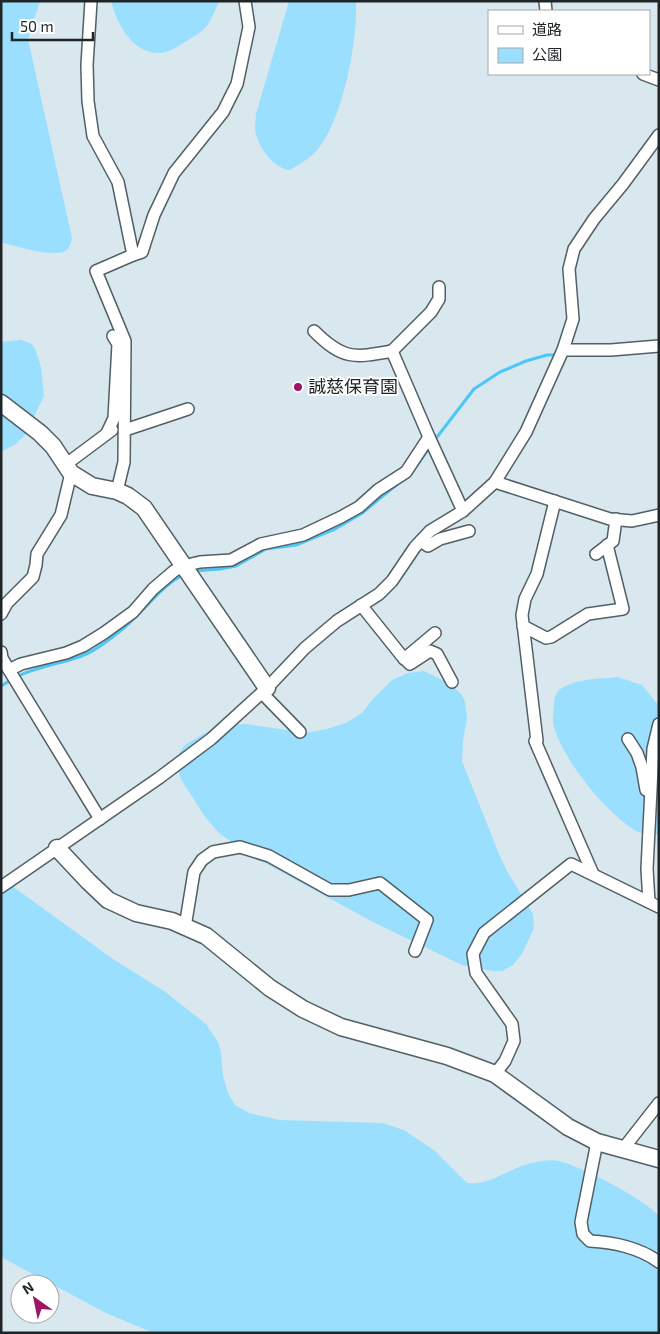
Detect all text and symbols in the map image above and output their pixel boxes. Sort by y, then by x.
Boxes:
scale bar [12,10,94,42]
legend [488,10,650,75]
text: 50 m [20,17,54,35]
text: 道路 [532,20,562,38]
text: 公園 [532,45,562,63]
place label: 誠慈保育園 [308,375,398,397]
marker: 誠慈保育園 [292,381,304,393]
north arrow [10,1274,60,1324]
text: N [19,1278,37,1298]

